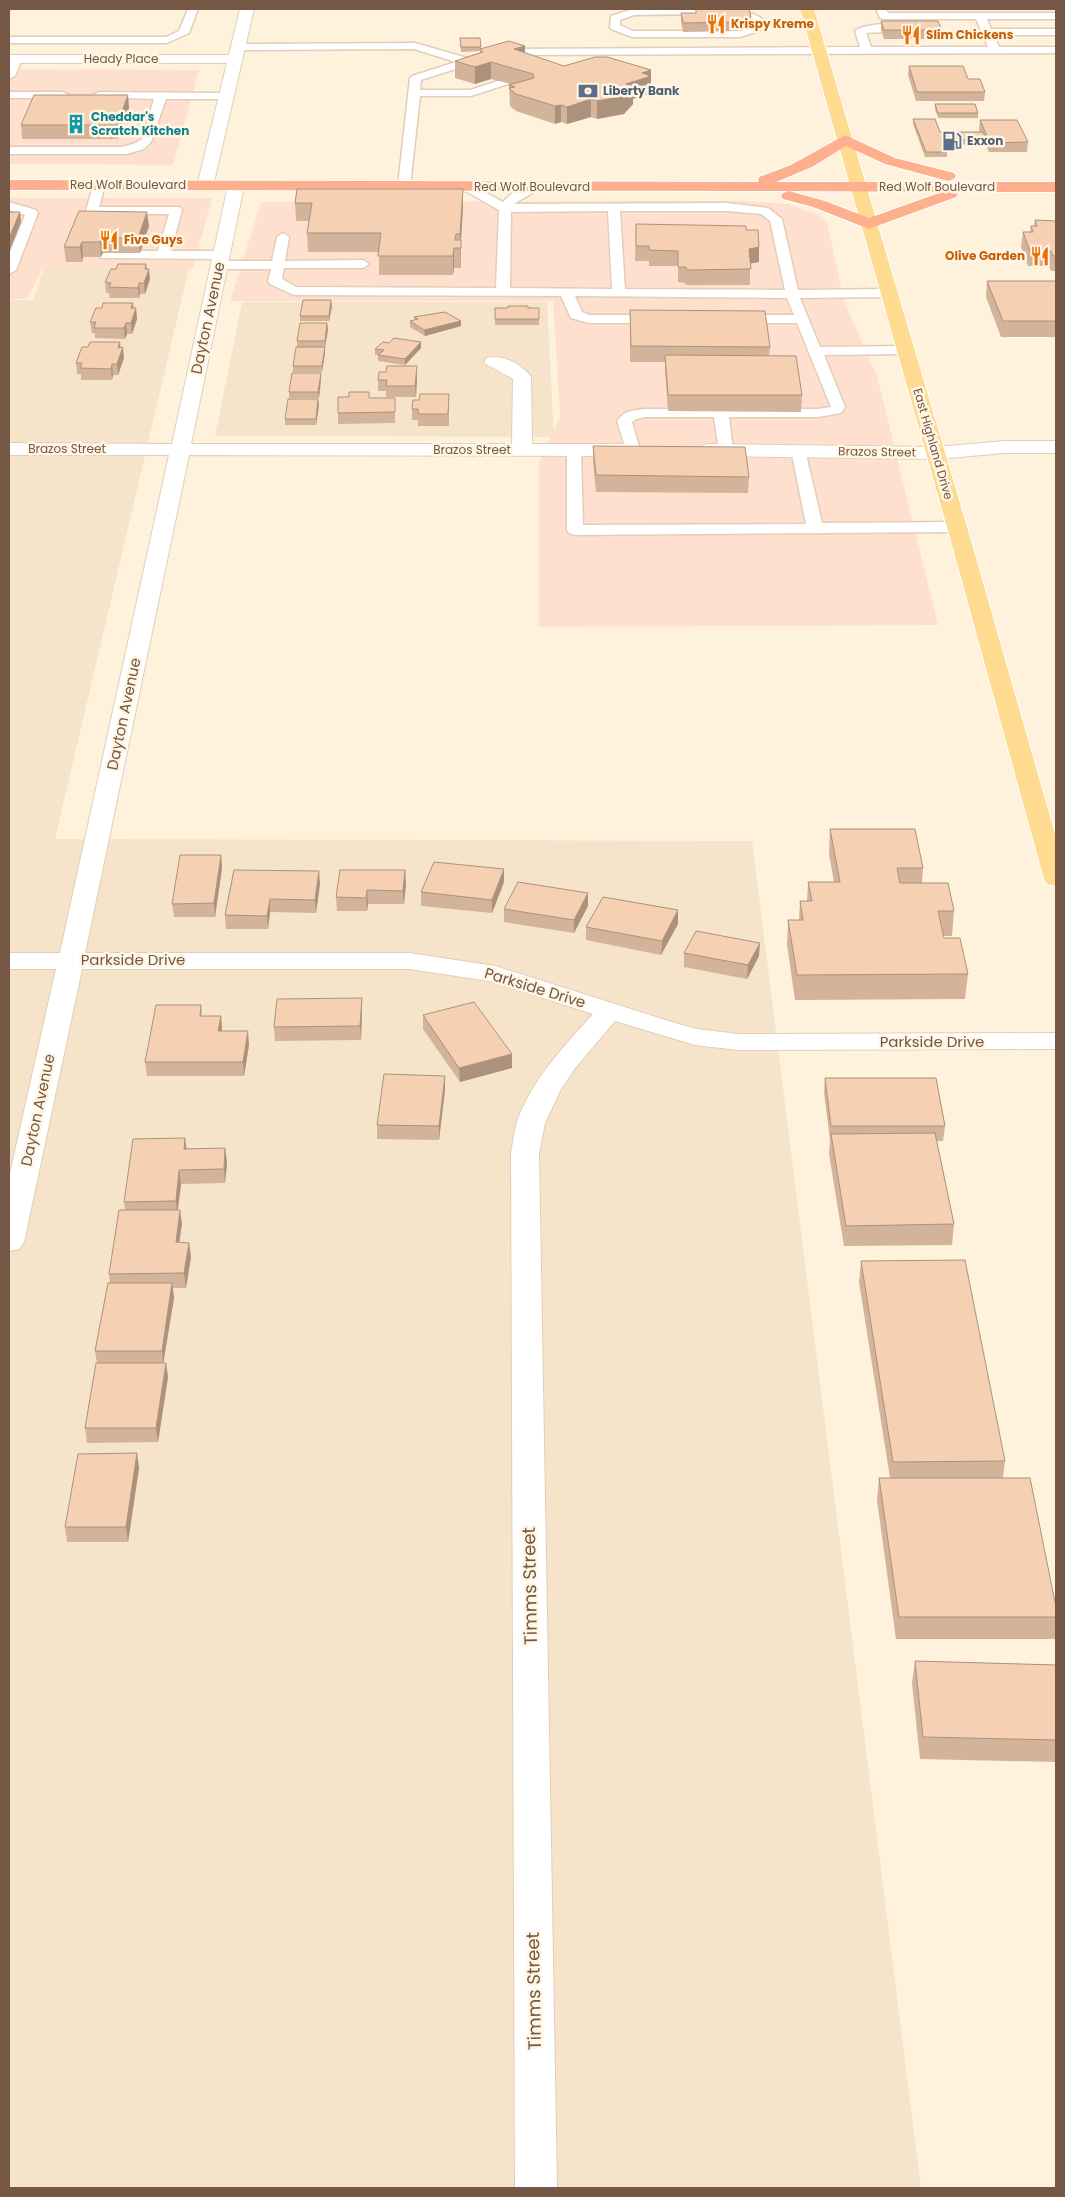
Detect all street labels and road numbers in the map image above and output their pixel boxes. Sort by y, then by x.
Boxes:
street label: Heady Place [84,50,158,67]
street label: Red Wolf Boulevard [70,176,186,193]
street label: Red Wolf Boulevard [474,178,590,195]
street label: Red Wolf Boulevard [879,178,995,195]
street label: Dayton Avenue [185,260,230,376]
street label: East Highland Drive [909,386,958,502]
street label: Brazos Street [28,440,106,457]
street label: Brazos Street [433,441,511,458]
street label: Brazos Street [838,442,916,461]
street label: Dayton Avenue [101,656,146,772]
street label: Parkside Drive [81,949,185,970]
street label: Parkside Drive [482,962,588,1013]
street label: Parkside Drive [880,1031,984,1052]
street label: Dayton Avenue [15,1052,60,1168]
street label: Timms Street [516,1527,543,1645]
street label: Timms Street [520,1932,547,2050]

